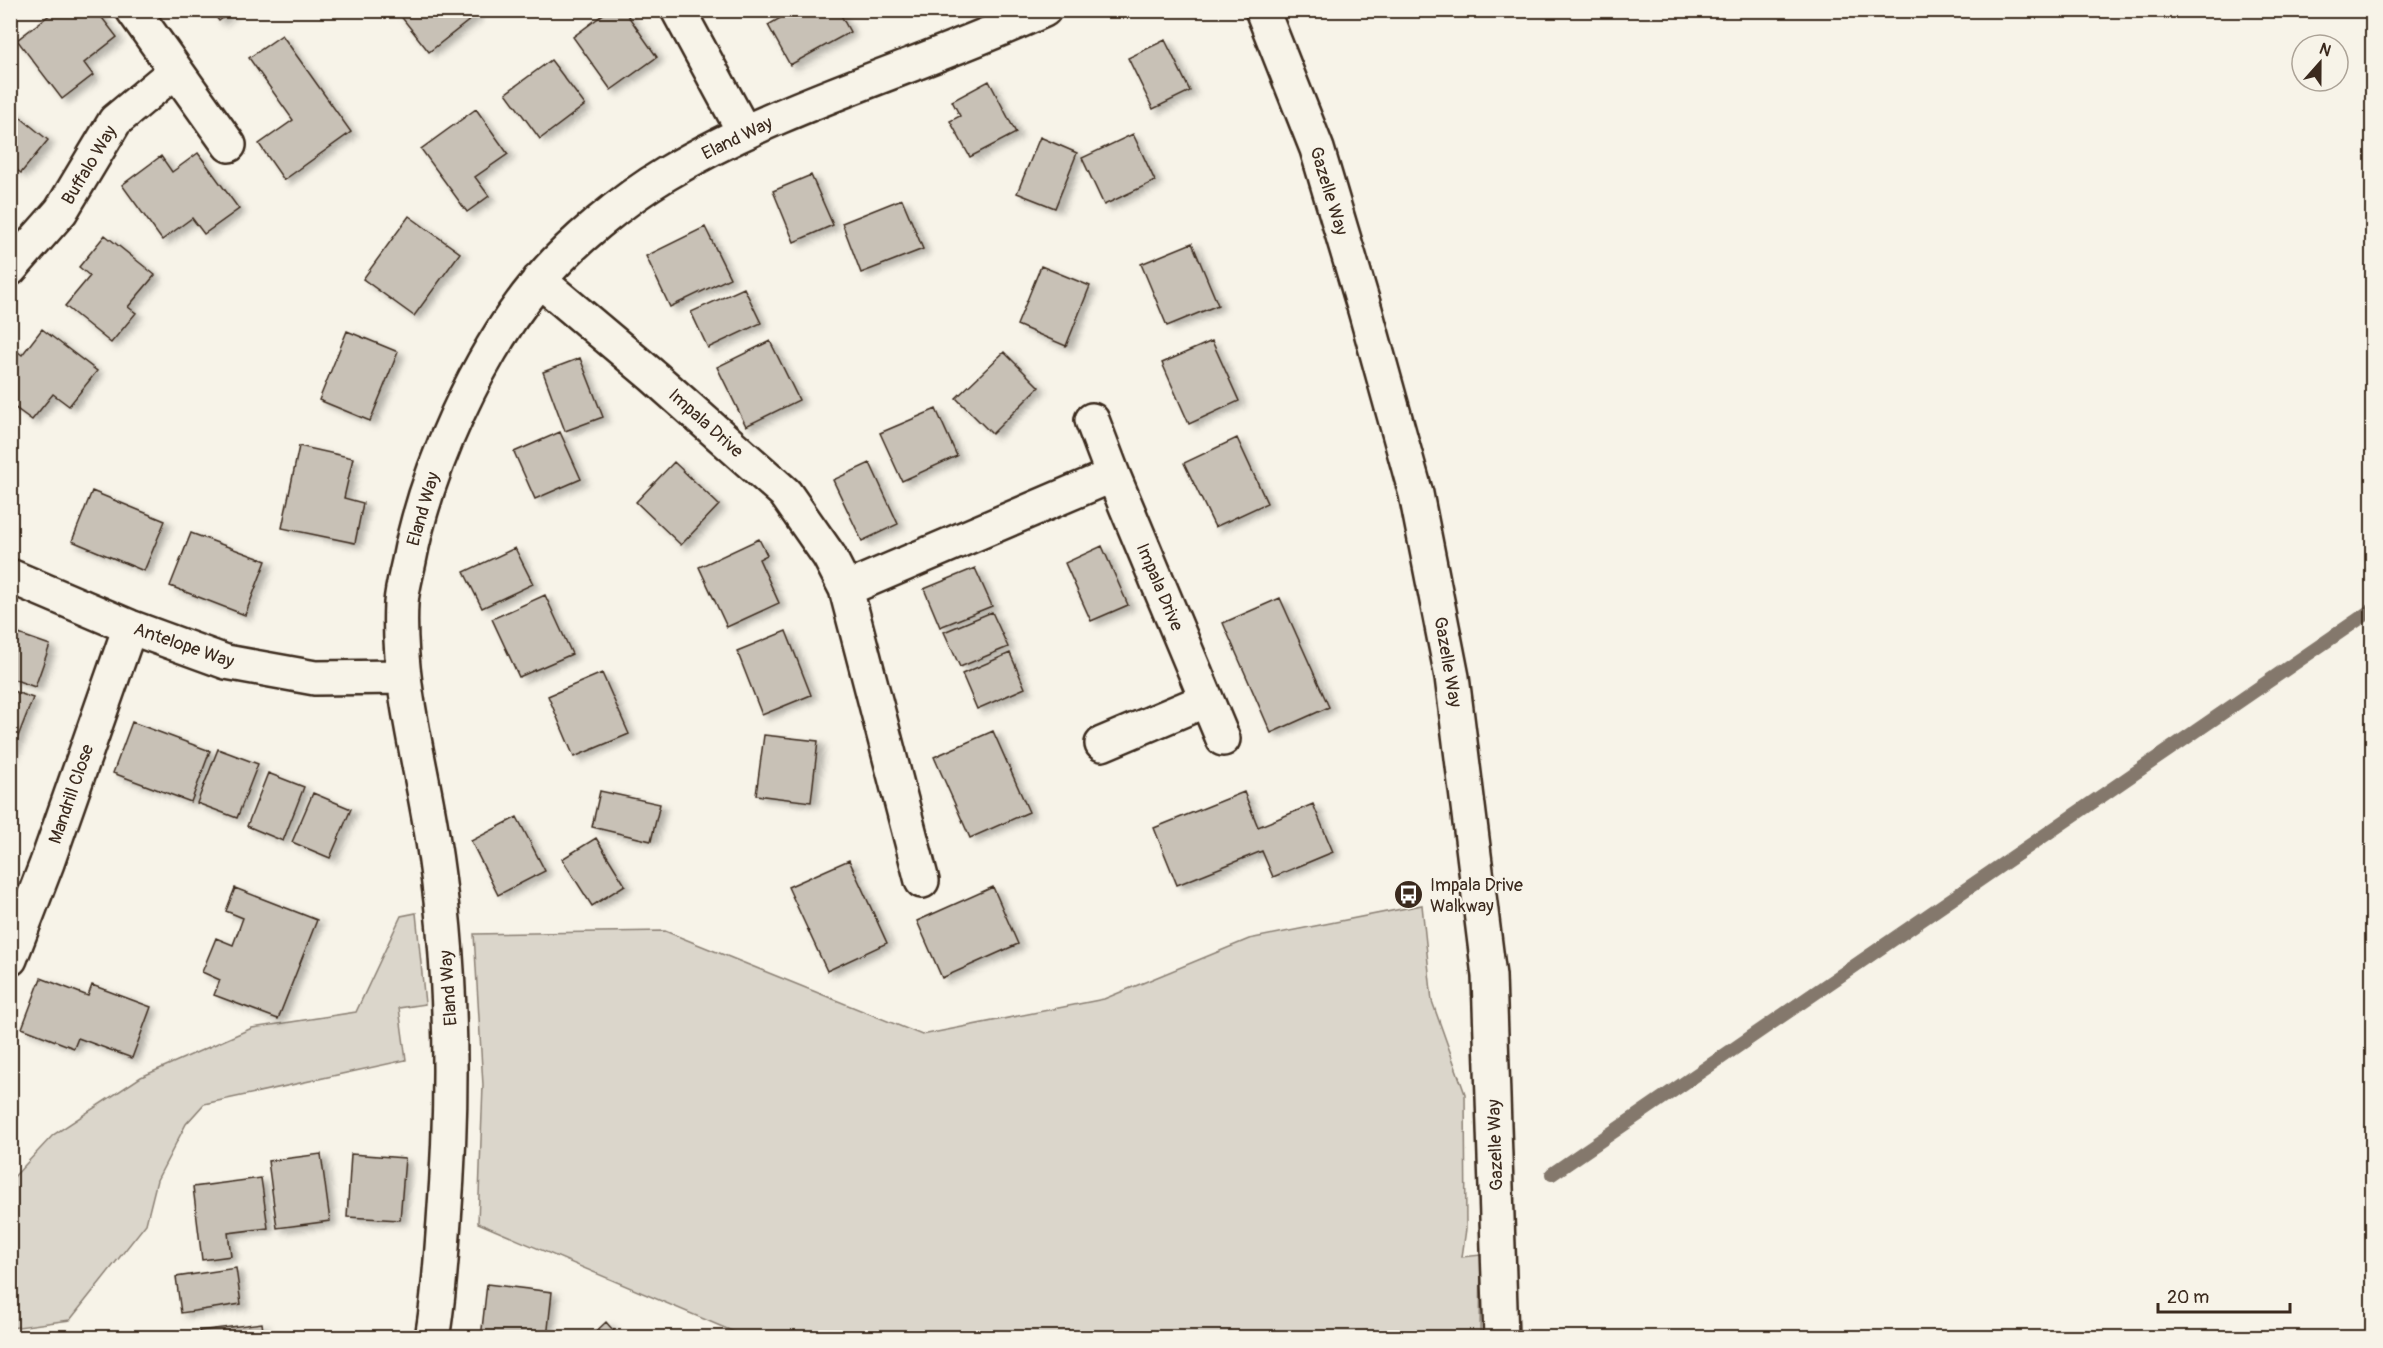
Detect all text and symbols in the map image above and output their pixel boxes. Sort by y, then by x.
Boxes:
north arrow [2290,33,2350,93]
text: N [2316,39,2334,61]
street label: Eland Way [698,111,777,165]
street label: Buffalo Way [57,121,122,209]
street label: Gazelle Way [1304,144,1353,238]
street label: Impala Drive [663,384,748,463]
street label: Eland Way [402,469,445,549]
street label: Impala Drive [1131,540,1188,635]
street label: Gazelle Way [1428,615,1467,709]
street label: Antelope Way [131,618,237,673]
street label: Mandrill Close [44,741,99,847]
place label: Impala Drive Walkway [1430,874,1523,918]
bus stop icon: Impala Drive Walkway [1393,879,1425,911]
street label: Eland Way [434,949,463,1027]
street label: Gazelle Way [1482,1099,1509,1191]
scale bar [2158,1276,2290,1314]
text: 20 m [2167,1286,2209,1309]

